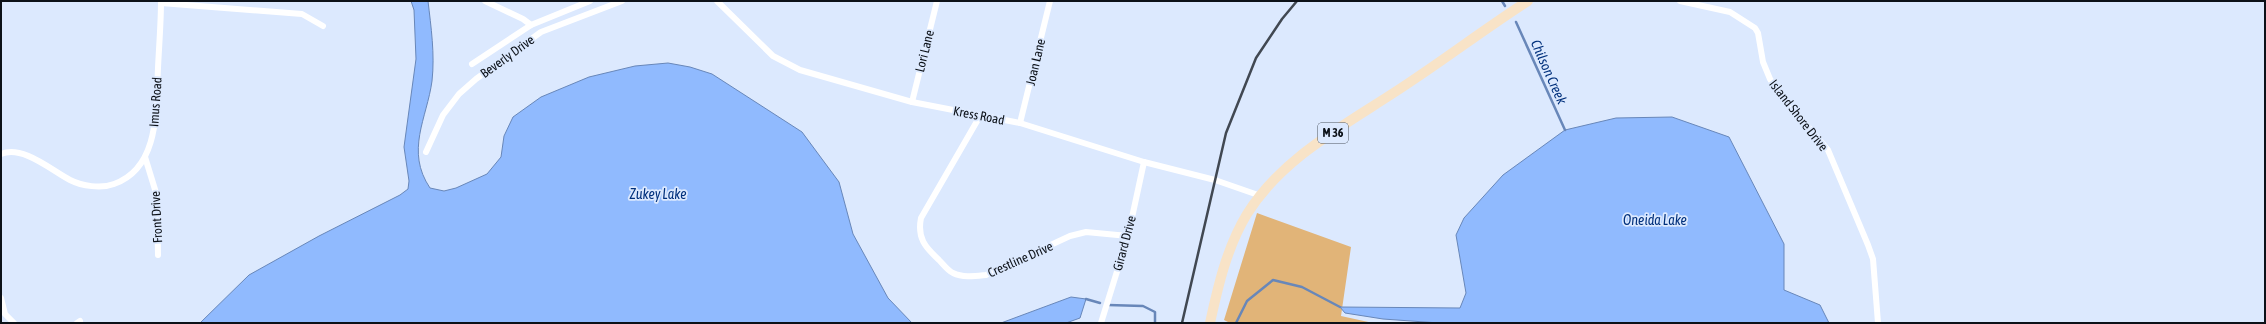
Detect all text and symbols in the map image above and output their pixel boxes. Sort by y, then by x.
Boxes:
street label: Lori Lane [912,28,937,74]
street label: Beverly Drive [478,32,537,81]
street label: Joan Lane [1023,37,1048,87]
water label: Chilson Creek [1528,37,1571,107]
street label: Imus Road [146,76,165,128]
street label: Island Shore Drive [1766,77,1831,154]
street label: Kress Road [952,103,1006,128]
road number: M 36 [1318,123,1348,143]
water label: Zukey Lake [629,186,687,202]
street label: Front Drive [148,191,165,243]
water label: Oneida Lake [1623,212,1687,228]
street label: Girard Drive [1110,214,1139,272]
street label: Crestline Drive [985,238,1055,280]

